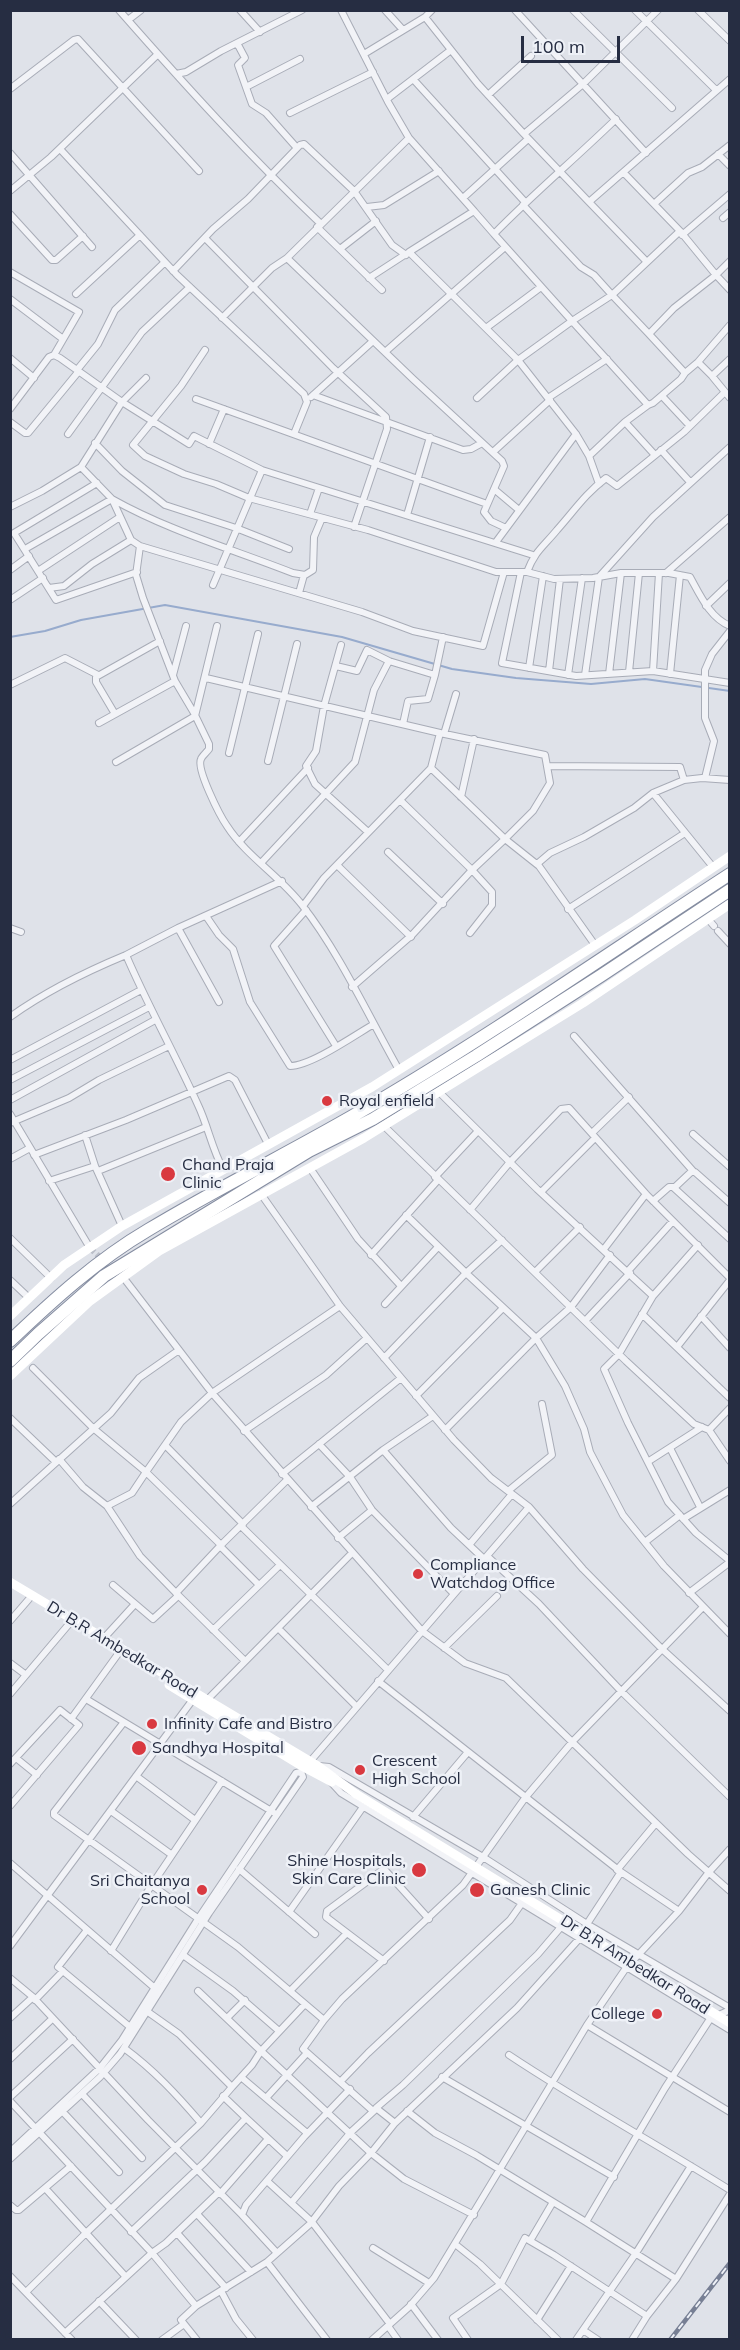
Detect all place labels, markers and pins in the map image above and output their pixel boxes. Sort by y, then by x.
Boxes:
place label: Royal enfield [339,1091,434,1111]
marker: Royal enfield [320,1094,334,1108]
place label: Chand Praja Clinic [182,1155,274,1193]
marker: Chand Praja Clinic [159,1165,177,1183]
place label: Compliance Watchdog Office [430,1555,555,1593]
marker: Compliance Watchdog Office [411,1567,425,1581]
place label: Infinity Cafe and Bistro [164,1714,332,1734]
marker: Infinity Cafe and Bistro [145,1717,159,1731]
place label: Sandhya Hospital [152,1738,284,1758]
marker: Sandhya Hospital [130,1739,148,1757]
place label: Crescent High School [372,1751,461,1789]
marker: Crescent High School [353,1763,367,1777]
place label: Shine Hospitals, Skin Care Clinic [287,1851,406,1889]
marker: Shine Hospitals, Skin Care Clinic [410,1861,428,1879]
place label: Sri Chaitanya School [90,1871,190,1909]
place label: Ganesh Clinic [490,1880,591,1900]
marker: Ganesh Clinic [468,1881,486,1899]
marker: Sri Chaitanya School [195,1883,209,1897]
place label: College [591,2004,645,2024]
marker: College [650,2007,664,2021]

